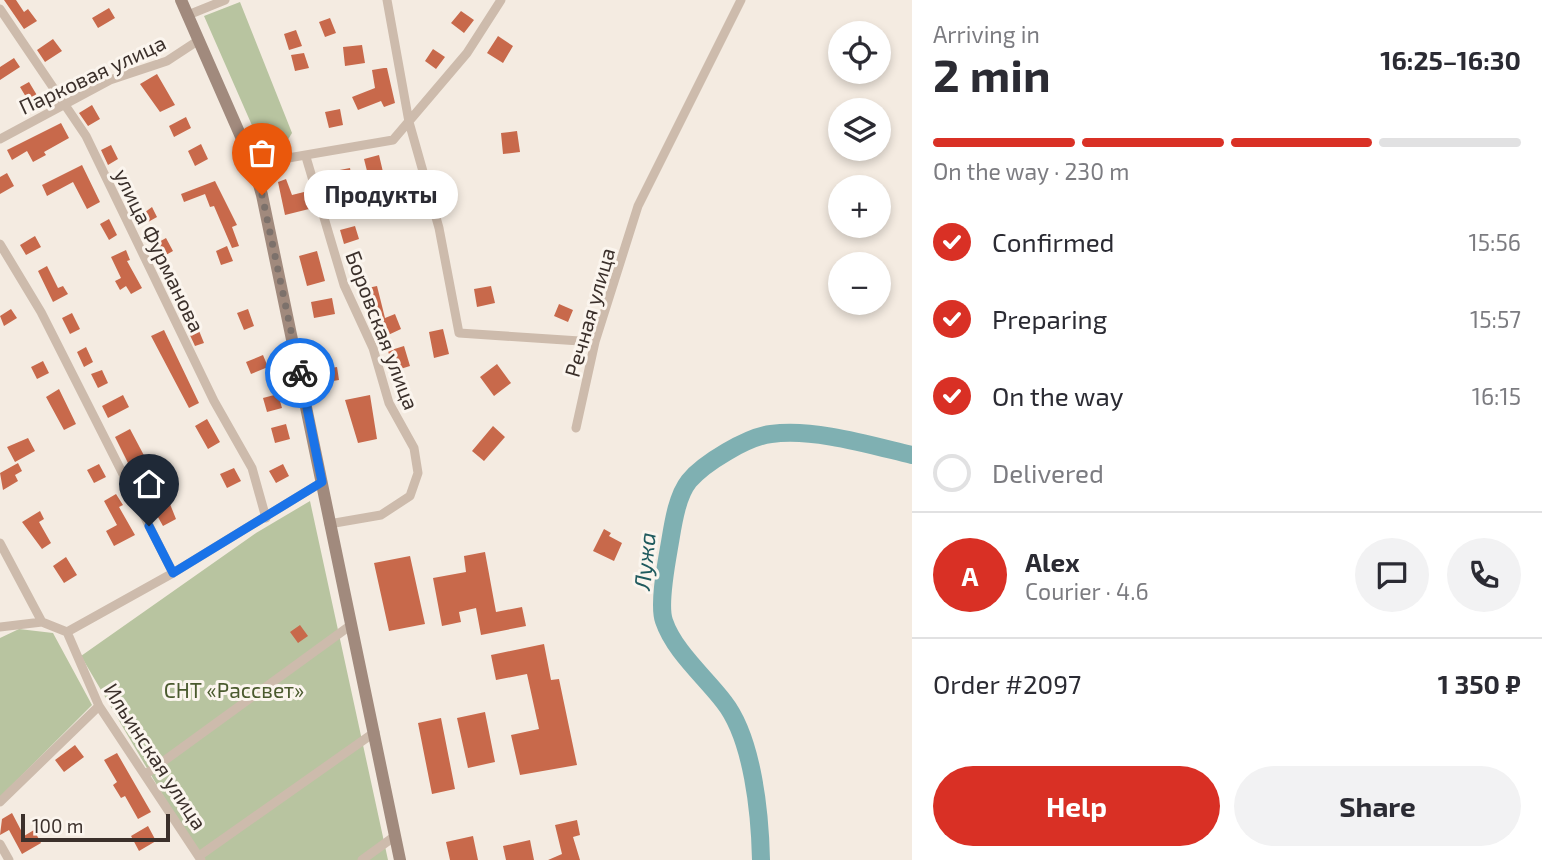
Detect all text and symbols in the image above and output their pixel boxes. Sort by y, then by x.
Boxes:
text: Arriving in [933,20,1040,48]
map controls [828,21,891,315]
button: locate [828,21,891,84]
street label: Парковая улица [15,29,170,120]
text: 16:25–16:30 [1380,44,1521,75]
text: 2 min [933,46,1051,101]
button: layers [828,98,891,161]
pin [232,123,292,195]
icon: bag [243,134,281,172]
text: On the way · 230 m [933,157,1129,185]
street label: улица Фурманова [109,164,210,336]
callout: Продукты [304,170,458,220]
button: + [828,175,891,238]
text: Продукты [324,180,438,208]
icon: check [933,223,971,261]
text: Confirmed [992,226,1115,257]
text: 15:56 [1469,228,1521,256]
street label: Речная улица [559,244,620,380]
street label: Боровская улица [340,247,425,413]
button: − [828,252,891,315]
icon: check [933,300,971,338]
text: Preparing [992,303,1107,334]
text: 15:57 [1470,305,1521,333]
courier [265,338,335,408]
icon: bike [281,354,319,392]
icon: check [933,377,971,415]
text: On the way [992,380,1123,411]
text: 16:15 [1472,382,1521,410]
pin [119,454,179,526]
text: Delivered [992,457,1104,488]
icon: home [130,465,168,503]
water label: Лужа [627,531,661,592]
button: chat [1355,538,1429,612]
button: phone [1447,538,1521,612]
text: Alex [1025,546,1080,577]
text: A [962,560,978,591]
text: Courier · 4.6 [1025,577,1149,605]
text: Order #2097 [933,668,1081,699]
text: 1 350 ₽ [1438,668,1521,699]
park label: СНТ «Рассвет» [164,677,304,702]
street label: Ильинская улица [98,678,213,834]
button: Help [933,766,1220,846]
button: Share [1234,766,1521,846]
scale bar [21,811,170,843]
text: 100 m [32,814,83,837]

